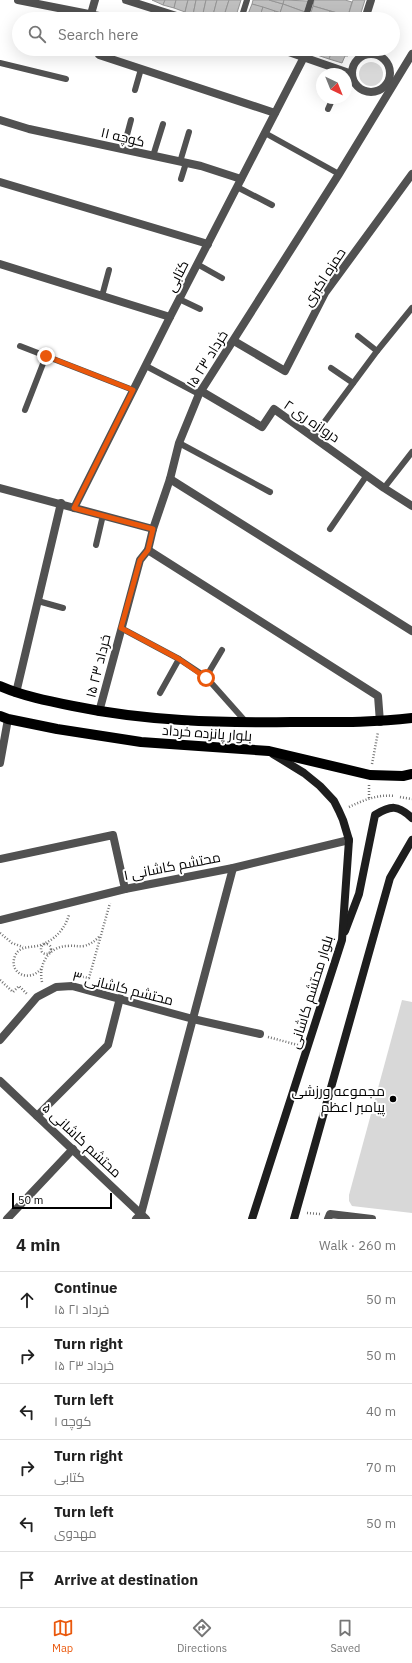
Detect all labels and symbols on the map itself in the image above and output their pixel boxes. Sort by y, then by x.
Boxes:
north arrow [316,68,352,104]
street label: کوچه ۱۱ [99,123,147,152]
street label: حمزه اکبری [298,244,350,310]
street label: کتابی [161,257,193,295]
street label: ۱۵ خرداد ۲۳ [182,327,232,391]
route end [37,347,55,365]
street label: دروازه ری ۲ [280,396,344,446]
street label: ۱۵ خرداد ۲۳ [81,632,115,700]
route start [197,669,215,687]
street label: بلوار پانزده خرداد [161,721,253,746]
street label: محتشم کاشانی ۱ [122,848,222,885]
street label: بلوار محتشم کاشانی [285,933,338,1051]
street label: محتشم کاشانی ۳ [70,967,175,1010]
place label: مجموعه ورزشی پیامبر اعظم [291,1082,385,1117]
marker: مجموعه ورزشی پیامبر اعظم [388,1094,398,1104]
street label: محتشم کاشانی ۵ [38,1099,125,1182]
scale bar [12,1191,112,1210]

